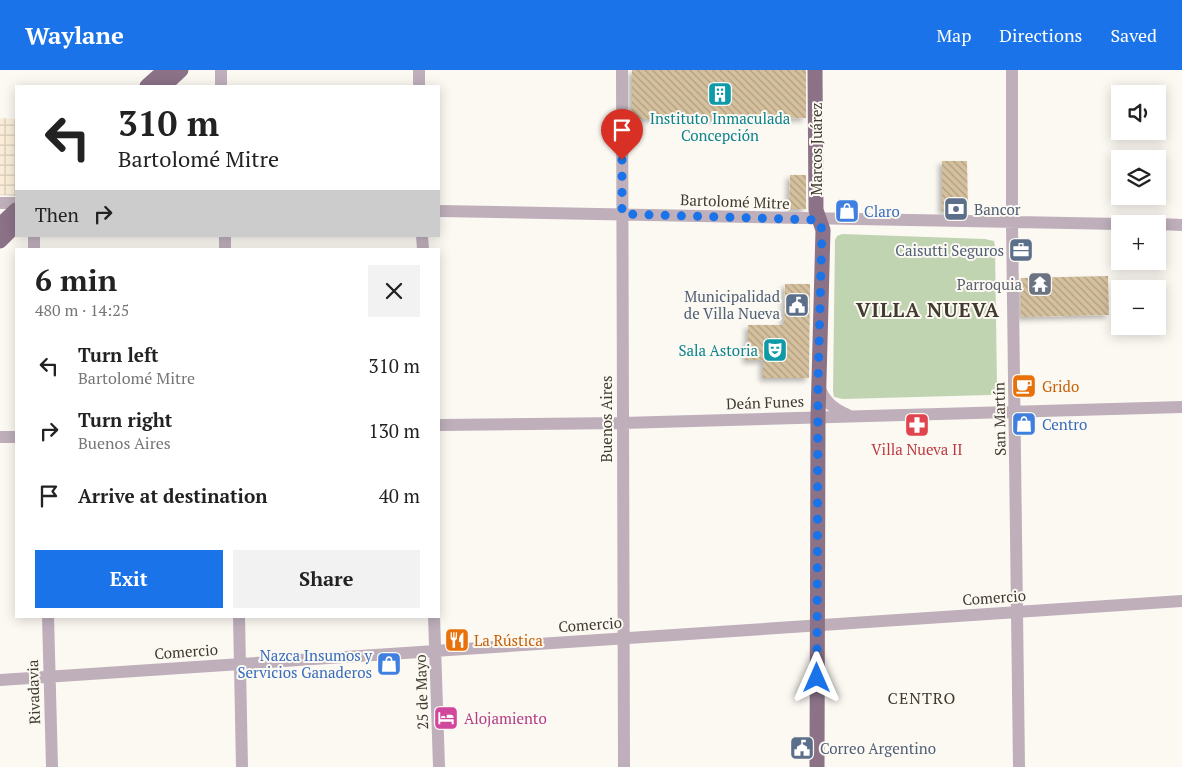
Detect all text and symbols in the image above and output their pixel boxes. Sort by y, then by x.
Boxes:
text: Waylane [25,19,124,51]
text: Map [936,23,971,47]
text: Directions [999,23,1082,47]
text: Saved [1110,23,1157,47]
building icon: Instituto Inmaculada Concepción [707,81,733,107]
map controls [1111,85,1166,335]
button: sound [1111,85,1166,140]
text: 310 m [118,100,219,146]
street label: Marcos Juárez [806,102,826,196]
icon: left [35,105,100,170]
place label: Instituto Inmaculada Concepción [650,108,791,145]
pin [601,109,643,160]
icon: arrive [608,116,636,144]
text: Bartolomé Mitre [118,144,279,173]
button: layers [1111,150,1166,205]
street label: Bartolomé Mitre [680,189,790,213]
bank icon: Bancor [943,196,969,222]
shop icon: Claro [834,198,860,224]
place label: Bancor [974,199,1021,219]
icon: right [89,200,117,228]
place label: Claro [864,201,900,221]
text: Then [35,202,79,227]
button: + [1111,215,1166,270]
office icon: Caisutti Seguros [1008,237,1034,263]
place label: Caisutti Seguros [895,240,1004,260]
text: 6 min [35,260,117,300]
button: close [368,265,420,317]
temple icon: Parroquia [1027,271,1053,297]
place label: Parroquia [957,274,1022,294]
button: − [1111,280,1166,335]
place label: Municipalidad de Villa Nueva [684,286,780,323]
public building icon: Municipalidad de Villa Nueva [784,292,810,318]
district label: VILLA NUEVA [856,296,1000,323]
text: 480 m · 14:25 [35,299,129,321]
theatre icon: Sala Astoria [762,337,788,363]
place label: Sala Astoria [678,340,758,360]
text: Turn left [78,342,159,367]
icon: left [35,352,63,380]
text: 310 m [369,353,420,378]
text: Bartolomé Mitre [78,367,195,389]
cafe icon: Grido [1011,373,1037,399]
street label: Buenos Aires [596,375,616,463]
place label: Grido [1042,376,1079,396]
street label: San Martín [988,382,1010,456]
street label: Deán Funes [726,391,804,413]
text: Turn right [78,407,172,432]
shop icon: Centro [1011,411,1037,437]
pharmacy icon: Villa Nueva II [904,412,930,438]
place label: Centro [1042,414,1087,434]
icon: right [35,417,63,445]
text: 130 m [369,418,420,443]
text: Buenos Aires [78,432,171,454]
place label: Villa Nueva II [871,439,963,459]
icon: arrive [35,482,63,510]
text: Arrive at destination [78,483,267,508]
text: 40 m [379,483,420,508]
button: Exit [35,550,223,608]
button: Share [233,550,420,608]
street label: Comercio [962,585,1026,609]
street label: Comercio [558,612,622,636]
restaurant icon: La Rústica [444,627,470,653]
place label: La Rústica [474,630,543,650]
street label: Comercio [154,639,218,663]
place label: Nazca Insumos y Servicios Ganaderos [238,645,372,682]
shop icon: Nazca Insumos y Servicios Ganaderos [376,651,402,677]
position arrow [790,651,842,703]
street label: 25 de Mayo [410,654,432,730]
street label: Rivadavia [22,659,44,725]
district label: CENTRO [888,687,956,709]
hotel icon: Alojamiento [433,705,459,731]
place label: Alojamiento [464,708,547,728]
public building icon: Correo Argentino [789,735,815,761]
place label: Correo Argentino [820,738,936,758]

